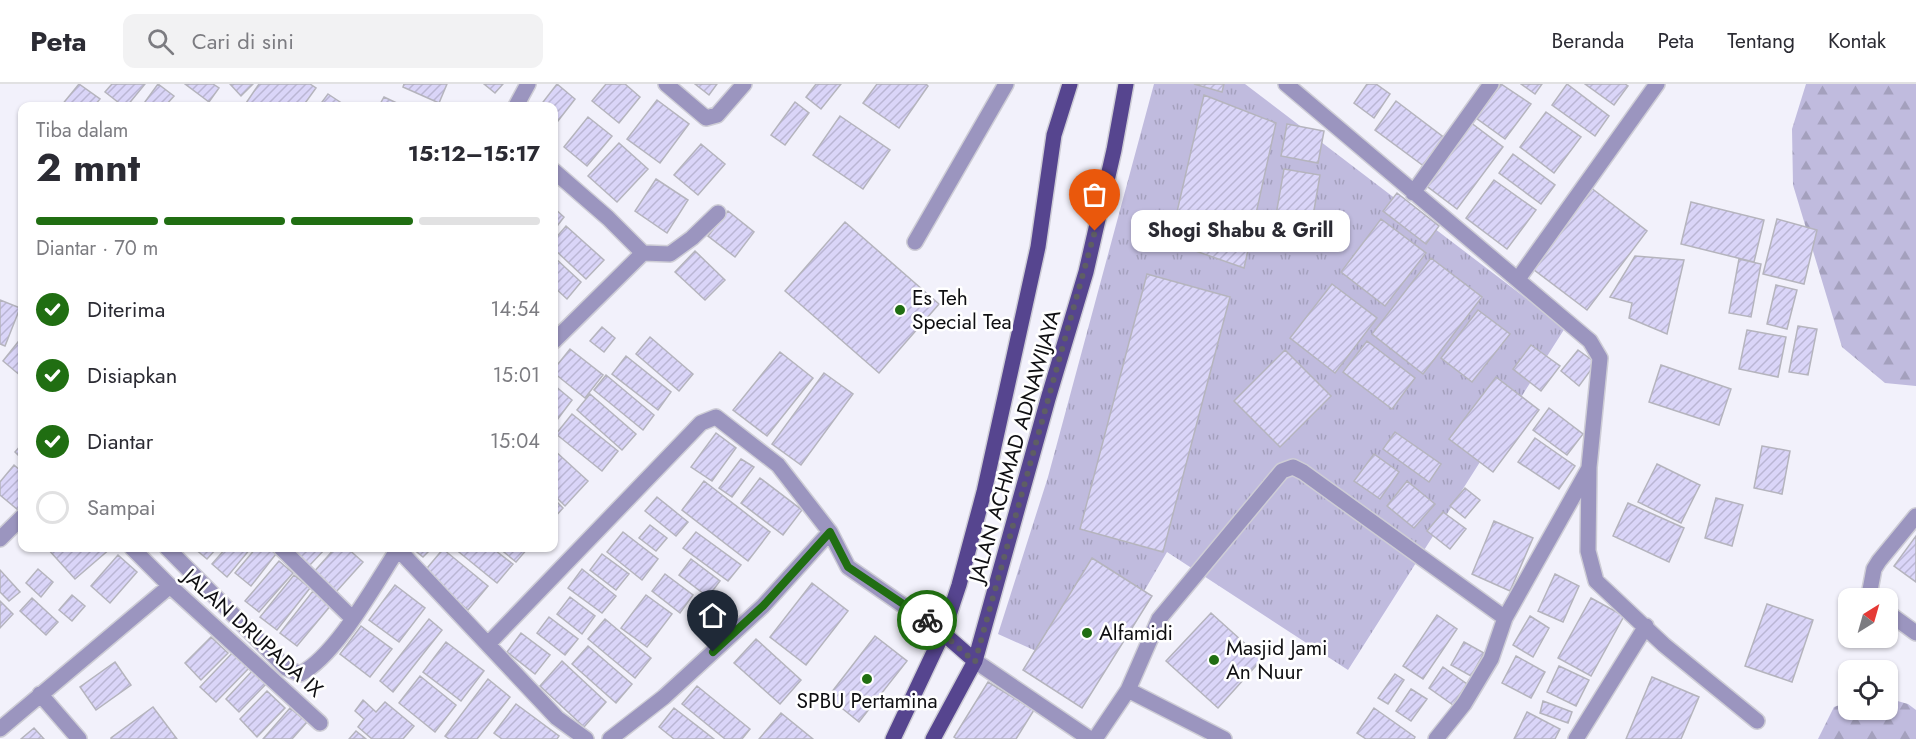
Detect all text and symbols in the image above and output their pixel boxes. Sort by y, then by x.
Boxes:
search box [123,14,543,68]
text: Peta [30,21,87,62]
icon: search [144,25,177,58]
text: Cari di sini [192,25,294,57]
text: Beranda [1551,26,1624,56]
text: Peta [1657,26,1694,56]
text: Tentang [1727,26,1795,56]
text: Kontak [1828,26,1886,56]
text: Tiba dalam [36,116,128,145]
text: 15:12–15:17 [408,137,540,169]
text: 2 mnt [36,139,140,196]
pin [1069,169,1120,231]
icon: bag [1078,178,1111,211]
callout: Shogi Shabu & Grill [1131,210,1350,252]
text: Shogi Shabu & Grill [1148,216,1333,245]
text: Diantar · 70 m [36,234,158,263]
place label: Es Teh Special Tea [912,283,1012,337]
icon: check [36,293,69,326]
text: Diterima [87,293,165,325]
text: 14:54 [490,295,540,324]
marker: Es Teh Special Tea [893,303,907,317]
street label: JALAN ACHMAD ADNAWIJAYA [961,306,1068,589]
icon: check [36,359,69,392]
text: Disiapkan [87,359,177,391]
text: 15:01 [493,361,540,390]
icon: check [36,425,69,458]
text: Diantar [87,425,153,457]
text: 15:04 [490,427,540,456]
text: Sampai [87,491,156,523]
street label: JALAN DRUPADA IX [174,560,330,704]
north arrow [1838,588,1898,648]
map controls [1838,588,1898,720]
pin [687,590,738,652]
courier [897,590,957,650]
icon: home [696,599,729,632]
icon: bike [911,604,944,637]
place label: Alfamidi [1099,618,1173,648]
marker: Alfamidi [1080,626,1094,640]
place label: Masjid Jami An Nuur [1226,633,1328,687]
marker: Masjid Jami An Nuur [1207,653,1221,667]
button: locate [1838,660,1898,720]
marker: SPBU Pertamina [860,672,874,686]
place label: SPBU Pertamina [796,686,938,716]

